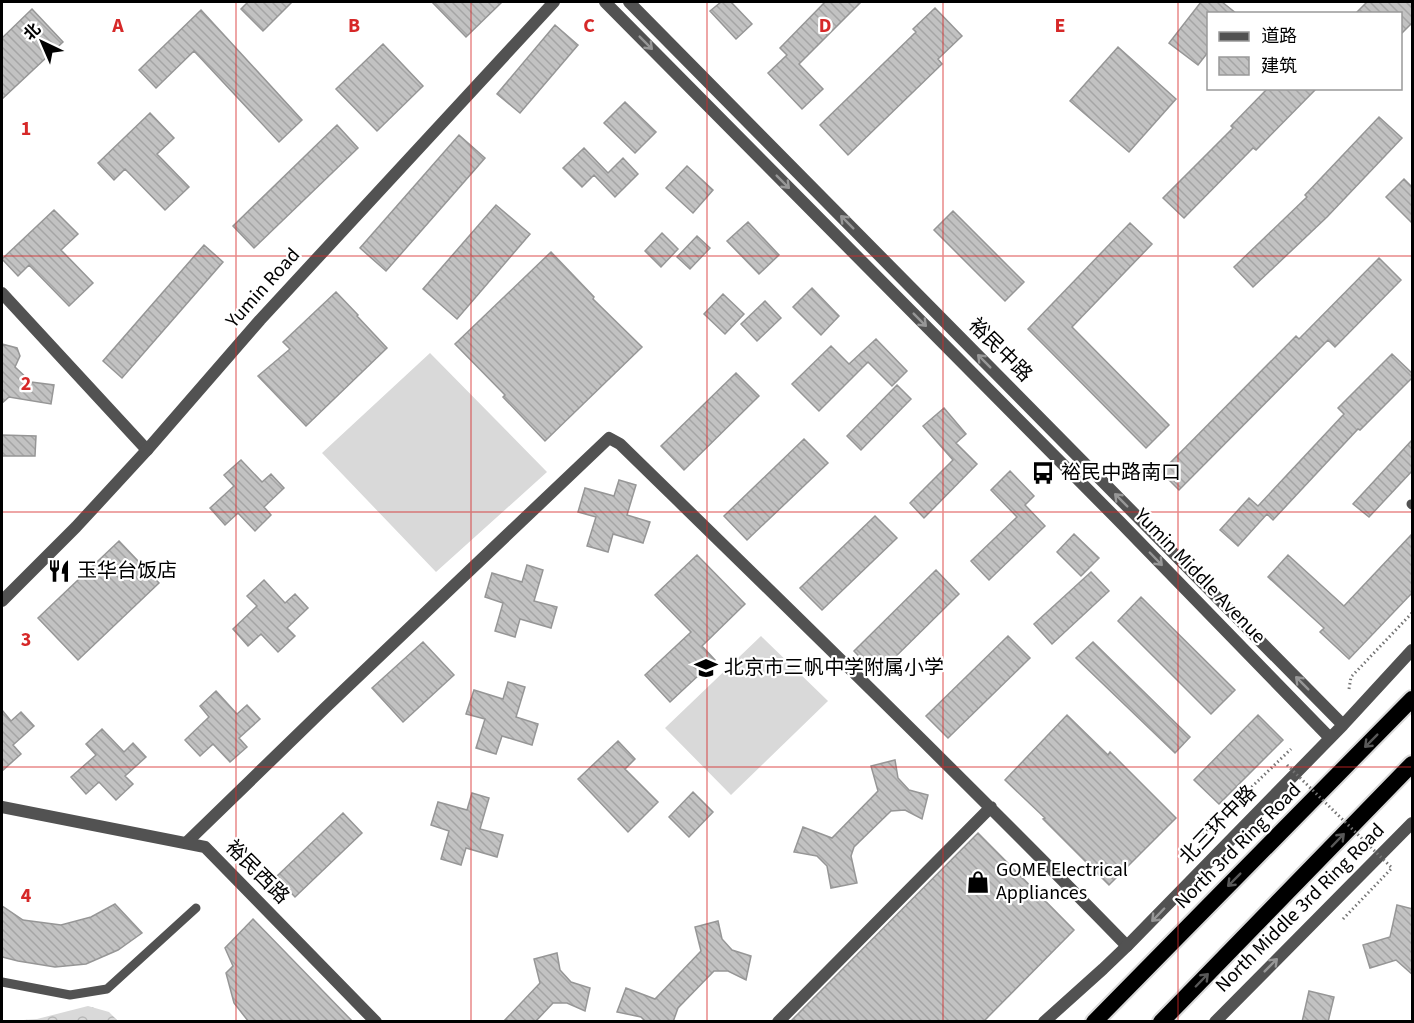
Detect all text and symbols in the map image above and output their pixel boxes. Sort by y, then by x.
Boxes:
north arrow [12,12,72,72]
text: A [111,12,124,40]
text: B [348,12,360,40]
text: C [583,12,595,40]
text: D [819,12,831,40]
text: E [1055,12,1065,40]
legend [1207,12,1402,90]
text: 北 [19,18,46,45]
text: 道路 [1261,24,1297,49]
one-way arrow [639,36,653,51]
text: 建筑 [1261,54,1297,79]
text: 1 [21,115,31,143]
one-way arrow [776,174,791,189]
one-way arrow [839,215,854,230]
street label: Yumin Road [219,242,307,335]
street label: 裕民中路 [962,312,1038,388]
one-way arrow [913,313,928,328]
one-way arrow [976,353,991,368]
text: 2 [21,370,31,398]
place label: 裕民中路南口 [1061,459,1181,487]
bus stop icon: 裕民中路南口 [1030,460,1056,486]
one-way arrow [1113,492,1128,507]
street label: Yumin Middle Avenue [1127,501,1272,650]
one-way arrow [1149,552,1164,567]
place label: 玉华台饭店 [77,557,177,585]
restaurant icon: 玉华台饭店 [46,558,72,584]
text: 3 [21,626,31,654]
place label: 北京市三帆中学附属小学 [724,654,944,682]
school or university icon: 北京市三帆中学附属小学 [693,655,719,681]
one-way arrow [1295,676,1310,691]
one-way arrow [1364,734,1379,748]
street label: North 3rd Ring Road [1169,777,1307,915]
street label: 北三环中路 [1173,779,1263,871]
street label: North Middle 3rd Ring Road [1209,817,1391,999]
one-way arrow [1331,833,1345,848]
street label: 裕民西路 [219,834,295,910]
place label: GOME Electrical Appliances [996,856,1128,907]
shop icon: GOME Electrical Appliances [965,869,991,895]
one-way arrow [1227,872,1242,887]
text: 4 [21,882,32,910]
one-way arrow [1150,908,1165,923]
one-way arrow [1263,958,1278,973]
one-way arrow [1195,972,1209,987]

